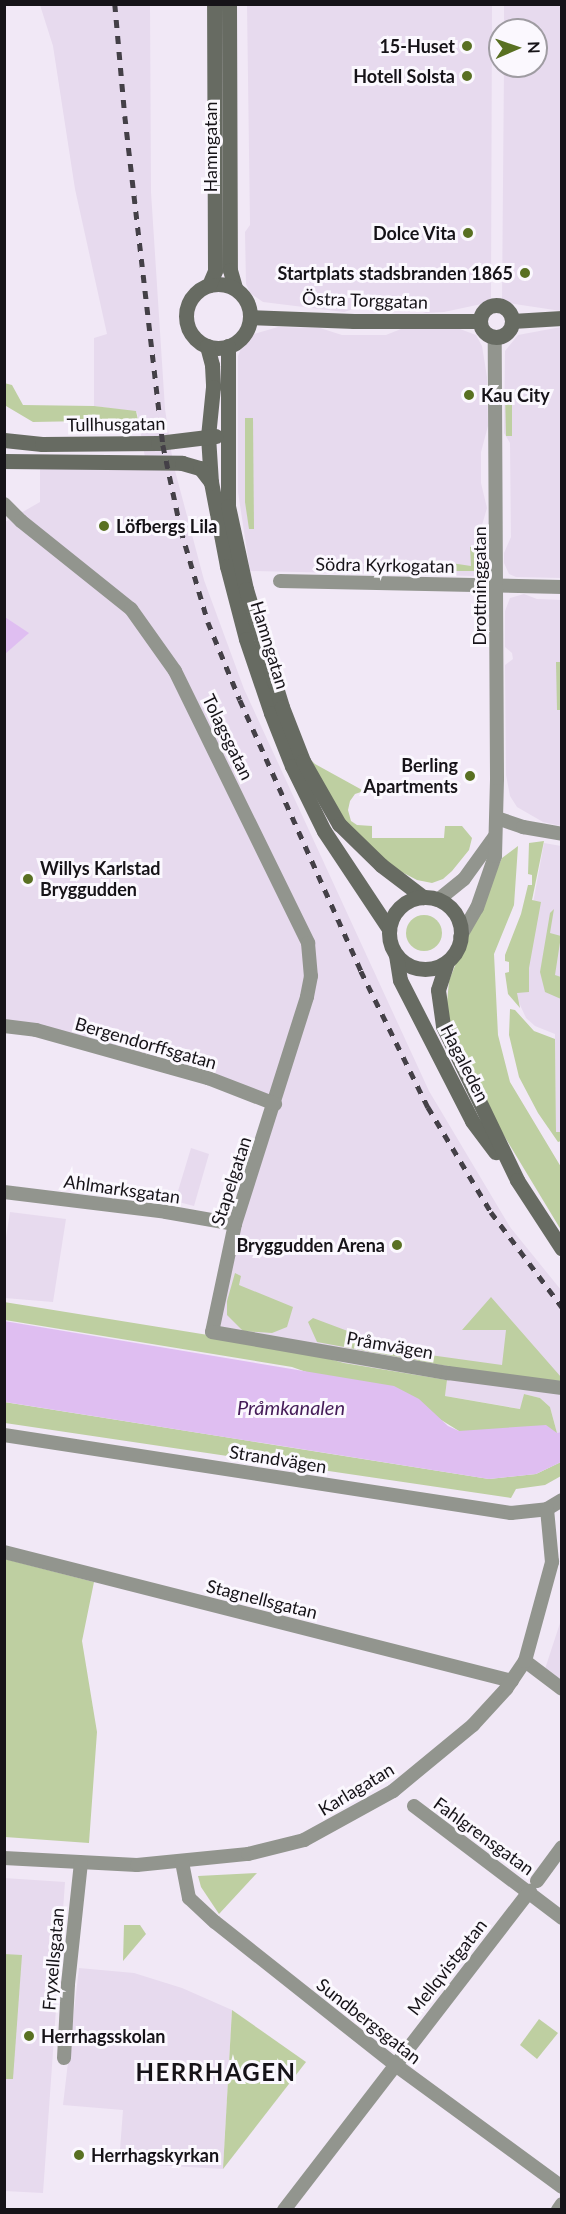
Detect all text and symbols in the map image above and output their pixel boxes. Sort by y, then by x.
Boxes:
north arrow [488,18,548,78]
place label: 15-Huset [379,35,455,57]
marker: 15-Huset [460,39,474,53]
text: N [525,41,544,54]
place label: Hotell Solsta [353,65,455,87]
marker: Hotell Solsta [460,69,474,83]
street label: Hamngatan [199,102,221,192]
place label: Dolce Vita [372,222,456,244]
marker: Dolce Vita [461,226,475,240]
place label: Startplats stadsbranden 1865 [278,262,513,284]
marker: Startplats stadsbranden 1865 [518,266,532,280]
street label: Östra Torggatan [301,287,429,313]
place label: Kau City [481,384,550,406]
marker: Kau City [462,388,476,402]
street label: Tullhusgatan [66,412,166,436]
place label: Löfbergs Lila [116,515,217,537]
marker: Löfbergs Lila [97,519,111,533]
street label: Drottninggatan [468,526,490,646]
street label: Södra Kyrkogatan [315,553,455,577]
street label: Hamngatan [246,598,294,692]
street label: Tolagsgatan [198,691,258,783]
place label: Berling Apartments [363,755,458,798]
marker: Berling Apartments [463,769,477,783]
place label: Willys Karlstad Bryggudden [40,858,161,900]
marker: Willys Karlstad Bryggudden [21,872,35,886]
street label: Bergendorffsgatan [73,1012,219,1074]
street label: Hagaleden [436,1021,494,1105]
street label: Stapelgatan [206,1134,256,1228]
street label: Ahlmarksgatan [62,1170,182,1208]
place label: Bryggudden Arena [236,1234,385,1256]
marker: Bryggudden Arena [390,1238,404,1252]
street label: Pråmvägen [345,1327,435,1363]
water label: Pråmkanalen [237,1395,345,1419]
street label: Strandvägen [228,1441,328,1477]
street label: Stagnellsgatan [204,1575,320,1623]
street label: Karlagatan [314,1758,398,1820]
street label: Fahlgrensgatan [430,1792,538,1880]
street label: Fryxellsgatan [38,1907,68,2011]
street label: Mellqvistgatan [403,1915,491,2019]
street label: Sundbergsgatan [313,1974,425,2068]
place label: Herrhagsskolan [41,2025,165,2047]
marker: Herrhagsskolan [22,2029,36,2043]
district label: HERRHAGEN [135,2058,297,2086]
place label: Herrhagskyrkan [91,2144,219,2166]
marker: Herrhagskyrkan [72,2148,86,2162]

